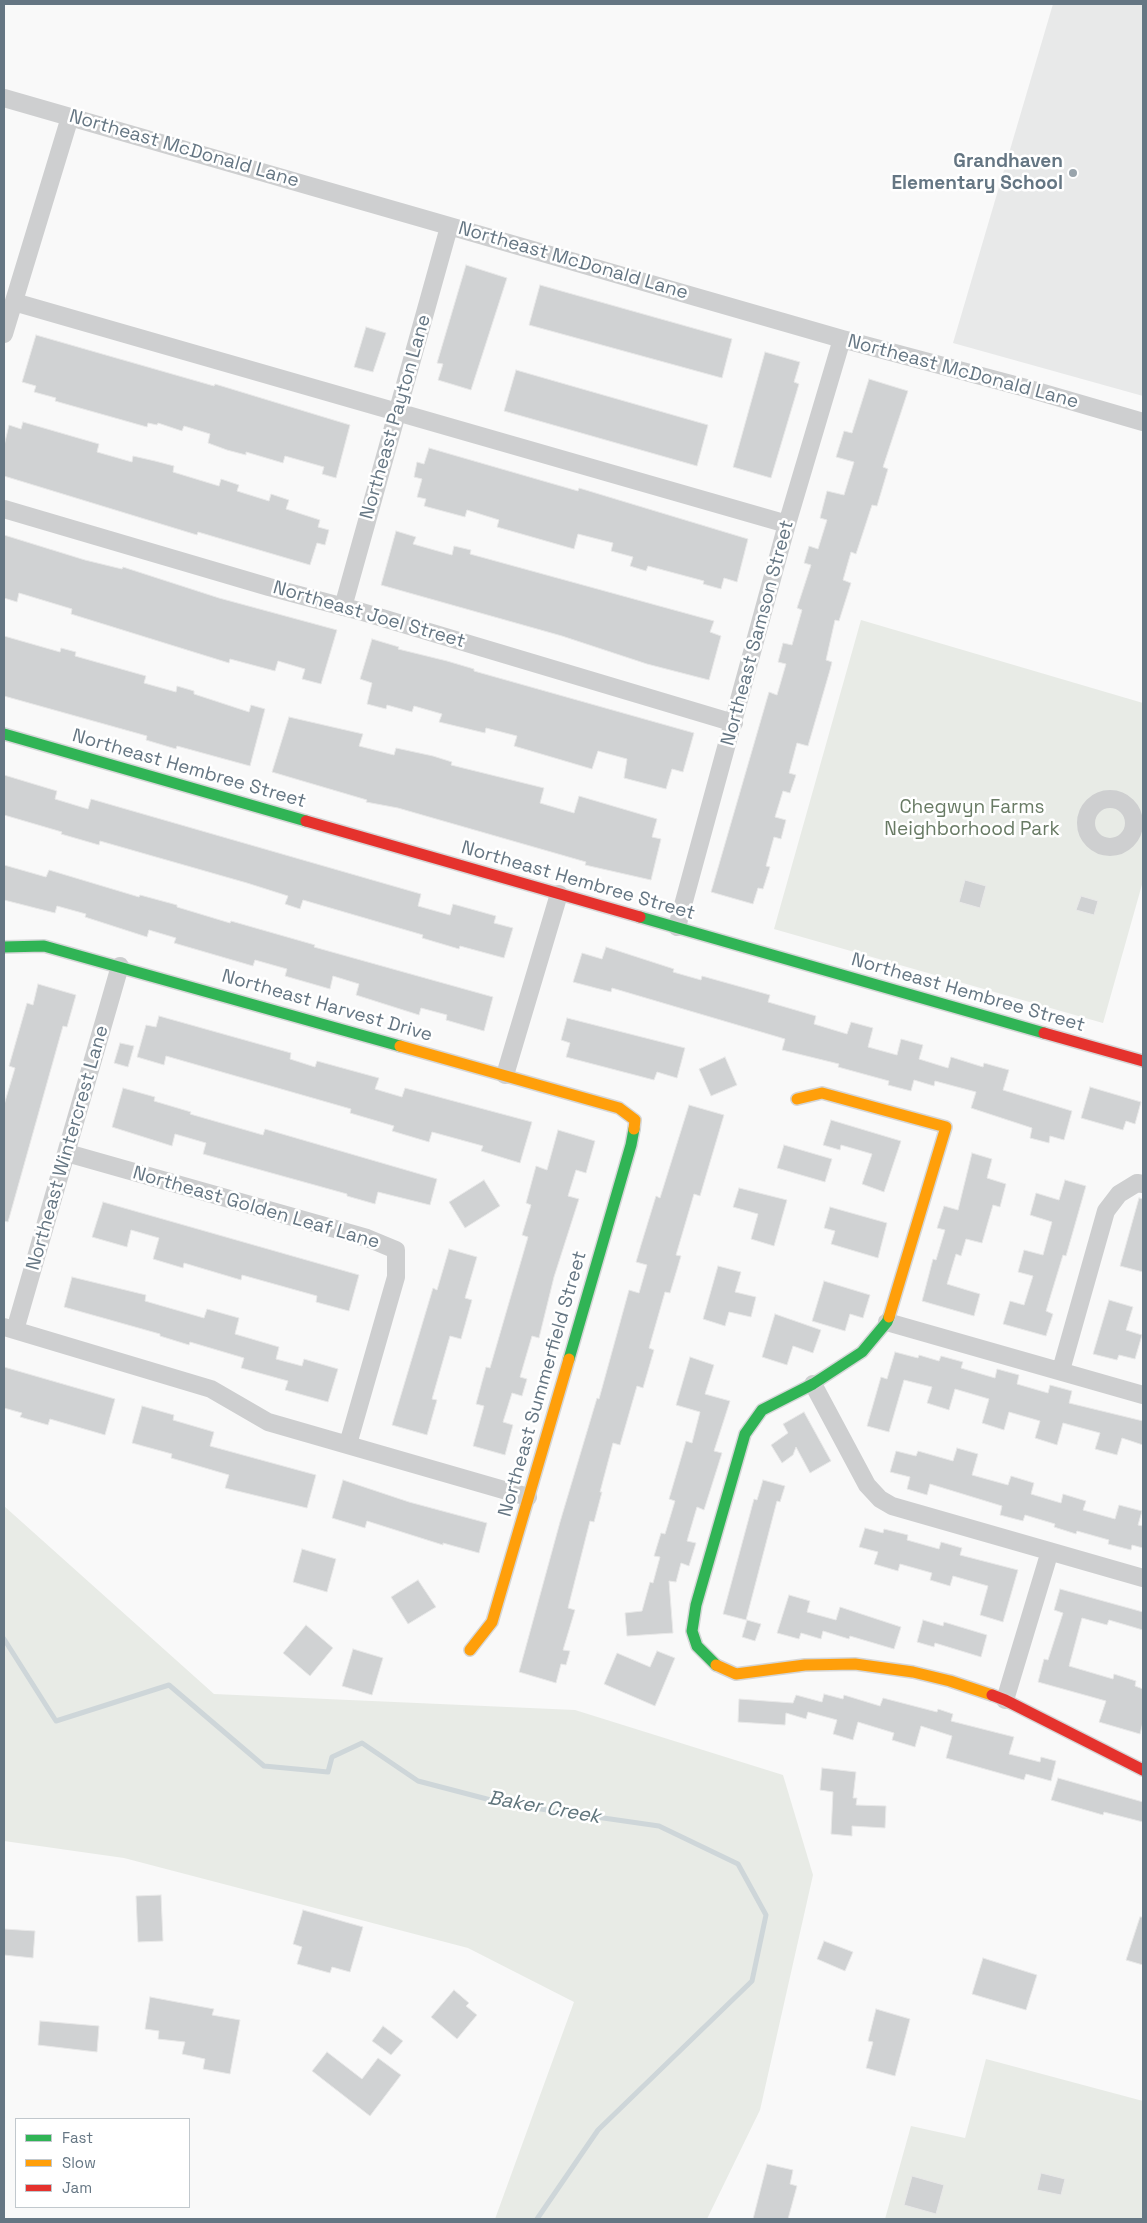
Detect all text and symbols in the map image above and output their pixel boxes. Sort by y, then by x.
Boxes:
street label: Northeast McDonald Lane [66,105,302,193]
place label: Grandhaven Elementary School [891,151,1063,195]
marker: Grandhaven Elementary School [1067,167,1079,179]
street label: Northeast McDonald Lane [455,217,691,305]
street label: Northeast Payton Lane [356,312,436,522]
street label: Northeast McDonald Lane [845,330,1081,414]
street label: Northeast Samson Street [717,518,799,748]
street label: Northeast Joel Street [270,577,468,653]
street label: Northeast Hembree Street [70,725,308,813]
park label: Chegwyn Farms Neighborhood Park [884,797,1060,841]
street label: Northeast Hembree Street [459,837,697,925]
street label: Northeast Hembree Street [849,949,1087,1037]
street label: Northeast Harvest Drive [219,965,435,1047]
street label: Northeast Wintercrest Lane [22,1023,114,1273]
street label: Northeast Golden Leaf Lane [130,1162,382,1254]
street label: Northeast Summerfield Street [494,1248,592,1520]
water label: Baker Creek [486,1786,602,1830]
legend [15,2118,190,2208]
text: Fast [62,2128,93,2147]
text: Slow [62,2153,96,2172]
text: Jam [62,2178,92,2197]

